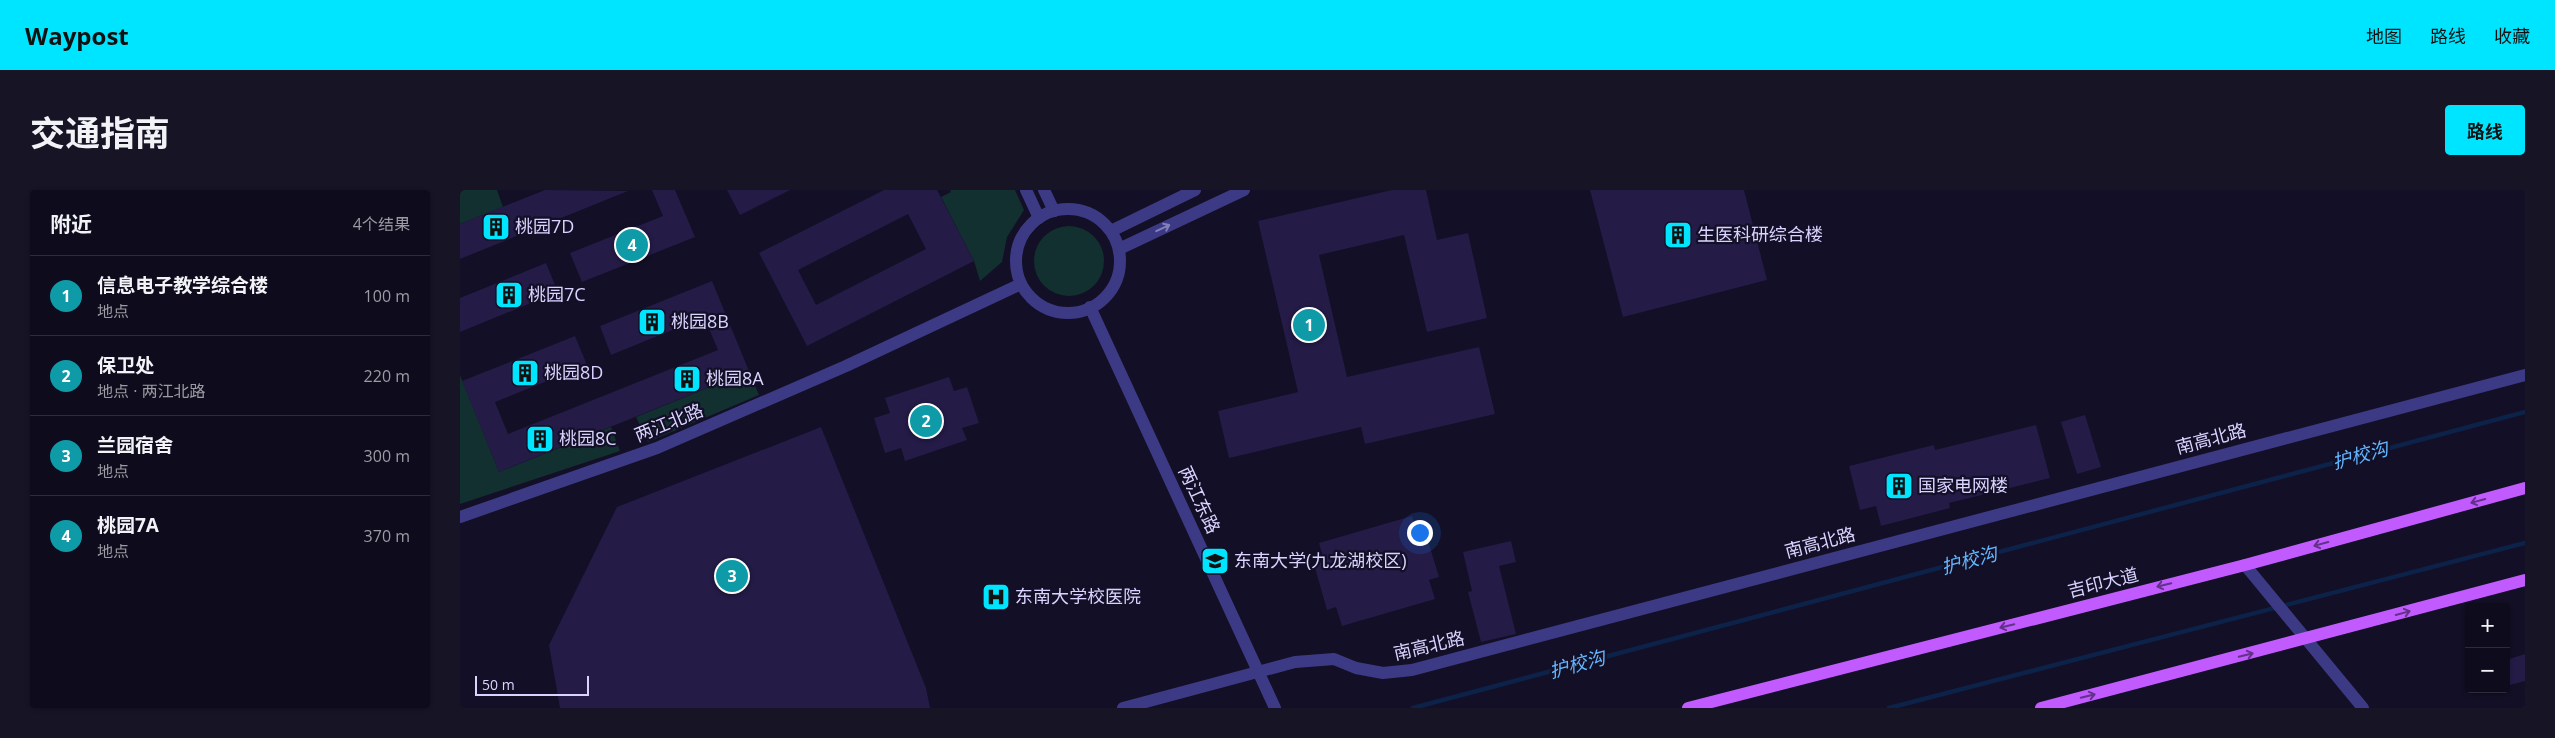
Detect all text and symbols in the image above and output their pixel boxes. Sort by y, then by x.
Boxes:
text: Waypost [25,19,129,52]
text: 地图 [2366,24,2402,48]
text: 路线 [2430,24,2466,48]
text: 收藏 [2494,24,2530,48]
button: 路线 [2445,105,2525,155]
text: 交通指南 [30,109,170,156]
text: 附近 [50,210,92,238]
building icon: 桃园7D [481,212,511,242]
text: 4个结果 [353,213,410,235]
place label: 桃园7D [515,214,574,238]
building icon: 生医科研综合楼 [1663,220,1693,250]
place label: 生医科研综合楼 [1697,222,1823,246]
one-way arrow [1155,223,1170,232]
pin: 4 [616,226,648,264]
text: 信息电子教学综合楼 [97,272,268,298]
building icon: 桃园7C [494,280,524,310]
place label: 桃园7C [528,282,586,306]
text: 1 [61,285,71,307]
text: 100 m [364,285,410,307]
text: 地点 [97,300,129,322]
pin: 1 [1293,306,1325,344]
building icon: 桃园8B [637,307,667,337]
place label: 桃园8B [671,309,729,333]
text: 保卫处 [97,352,154,378]
building icon: 桃园8D [510,358,540,388]
place label: 桃园8D [544,360,603,384]
building icon: 桃园8A [672,364,702,394]
text: 2 [61,365,71,387]
text: 220 m [364,365,410,387]
place label: 桃园8A [706,366,764,390]
text: 地点 · 两江北路 [97,380,206,402]
street label: 两江北路 [631,397,706,447]
pin: 2 [910,402,942,440]
street label: 南高北路 [2173,417,2249,459]
building icon: 桃园8C [525,424,555,454]
place label: 桃园8C [559,426,617,450]
text: 兰园宿舍 [97,432,173,458]
water label: 护校沟 [2329,435,2393,475]
text: 3 [61,445,71,467]
text: 300 m [364,445,410,467]
text: 地点 [97,460,129,482]
street label: 两江东路 [1174,462,1226,537]
building icon: 国家电网楼 [1884,471,1914,501]
place label: 国家电网楼 [1918,473,2008,497]
one-way arrow [2470,497,2486,507]
text: 桃园7A [97,512,159,538]
your location [1407,520,1433,546]
street label: 南高北路 [1782,521,1858,563]
text: 4 [61,525,71,547]
text: 370 m [364,525,410,547]
text: 地点 [97,540,129,562]
water label: 护校沟 [1938,540,2002,580]
one-way arrow [2314,540,2330,549]
school or university icon: 东南大学(九龙湖校区) [1200,546,1230,576]
place label: 东南大学(九龙湖校区) [1234,548,1407,572]
pin: 3 [716,557,748,595]
street label: 吉印大道 [2065,562,2141,602]
one-way arrow [2157,581,2173,591]
hospital icon: 东南大学校医院 [981,582,1011,612]
place label: 东南大学校医院 [1015,584,1141,608]
map controls [2465,603,2510,693]
button: + [2465,603,2510,648]
one-way arrow [2394,608,2410,617]
one-way arrow [1999,622,2015,631]
street label: 南高北路 [1391,625,1467,665]
water label: 护校沟 [1546,644,1610,684]
button: − [2465,648,2510,693]
one-way arrow [2237,650,2253,660]
scale bar [475,673,589,696]
text: 50 m [482,675,515,694]
one-way arrow [2080,691,2096,700]

